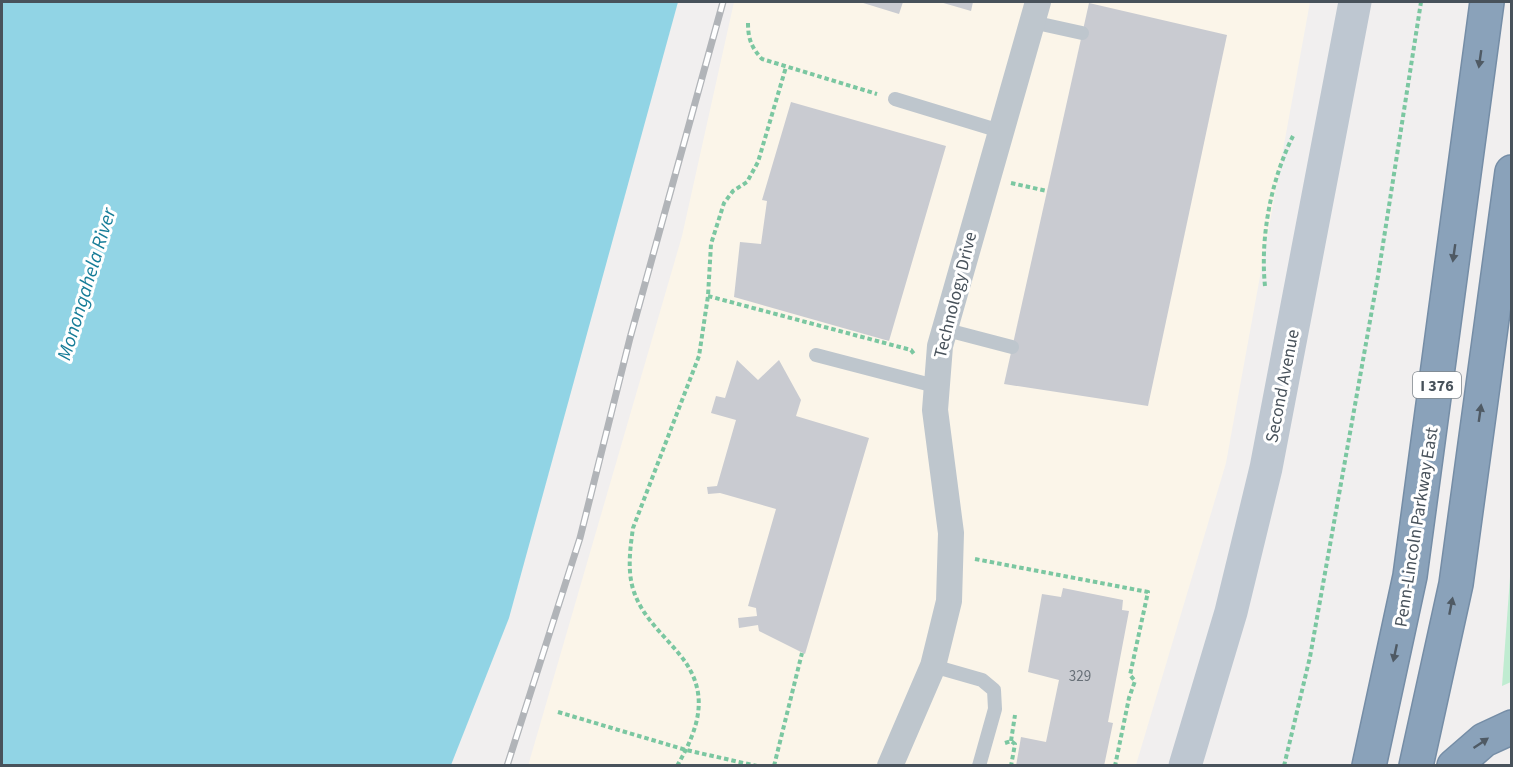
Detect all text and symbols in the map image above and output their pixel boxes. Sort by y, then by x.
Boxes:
one-way arrow [1475,50,1484,69]
water label: Monongahela River [50,204,124,364]
street label: Technology Drive [928,229,983,361]
one-way arrow [1450,243,1459,262]
street label: Second Avenue [1259,327,1306,445]
road number: I 376 [1413,372,1461,398]
one-way arrow [1475,403,1484,422]
street label: Penn-Lincoln Parkway East [1388,425,1445,629]
one-way arrow [1447,596,1456,615]
one-way arrow [1390,644,1399,663]
house number: 329 [1069,666,1091,687]
one-way arrow [1472,737,1488,749]

